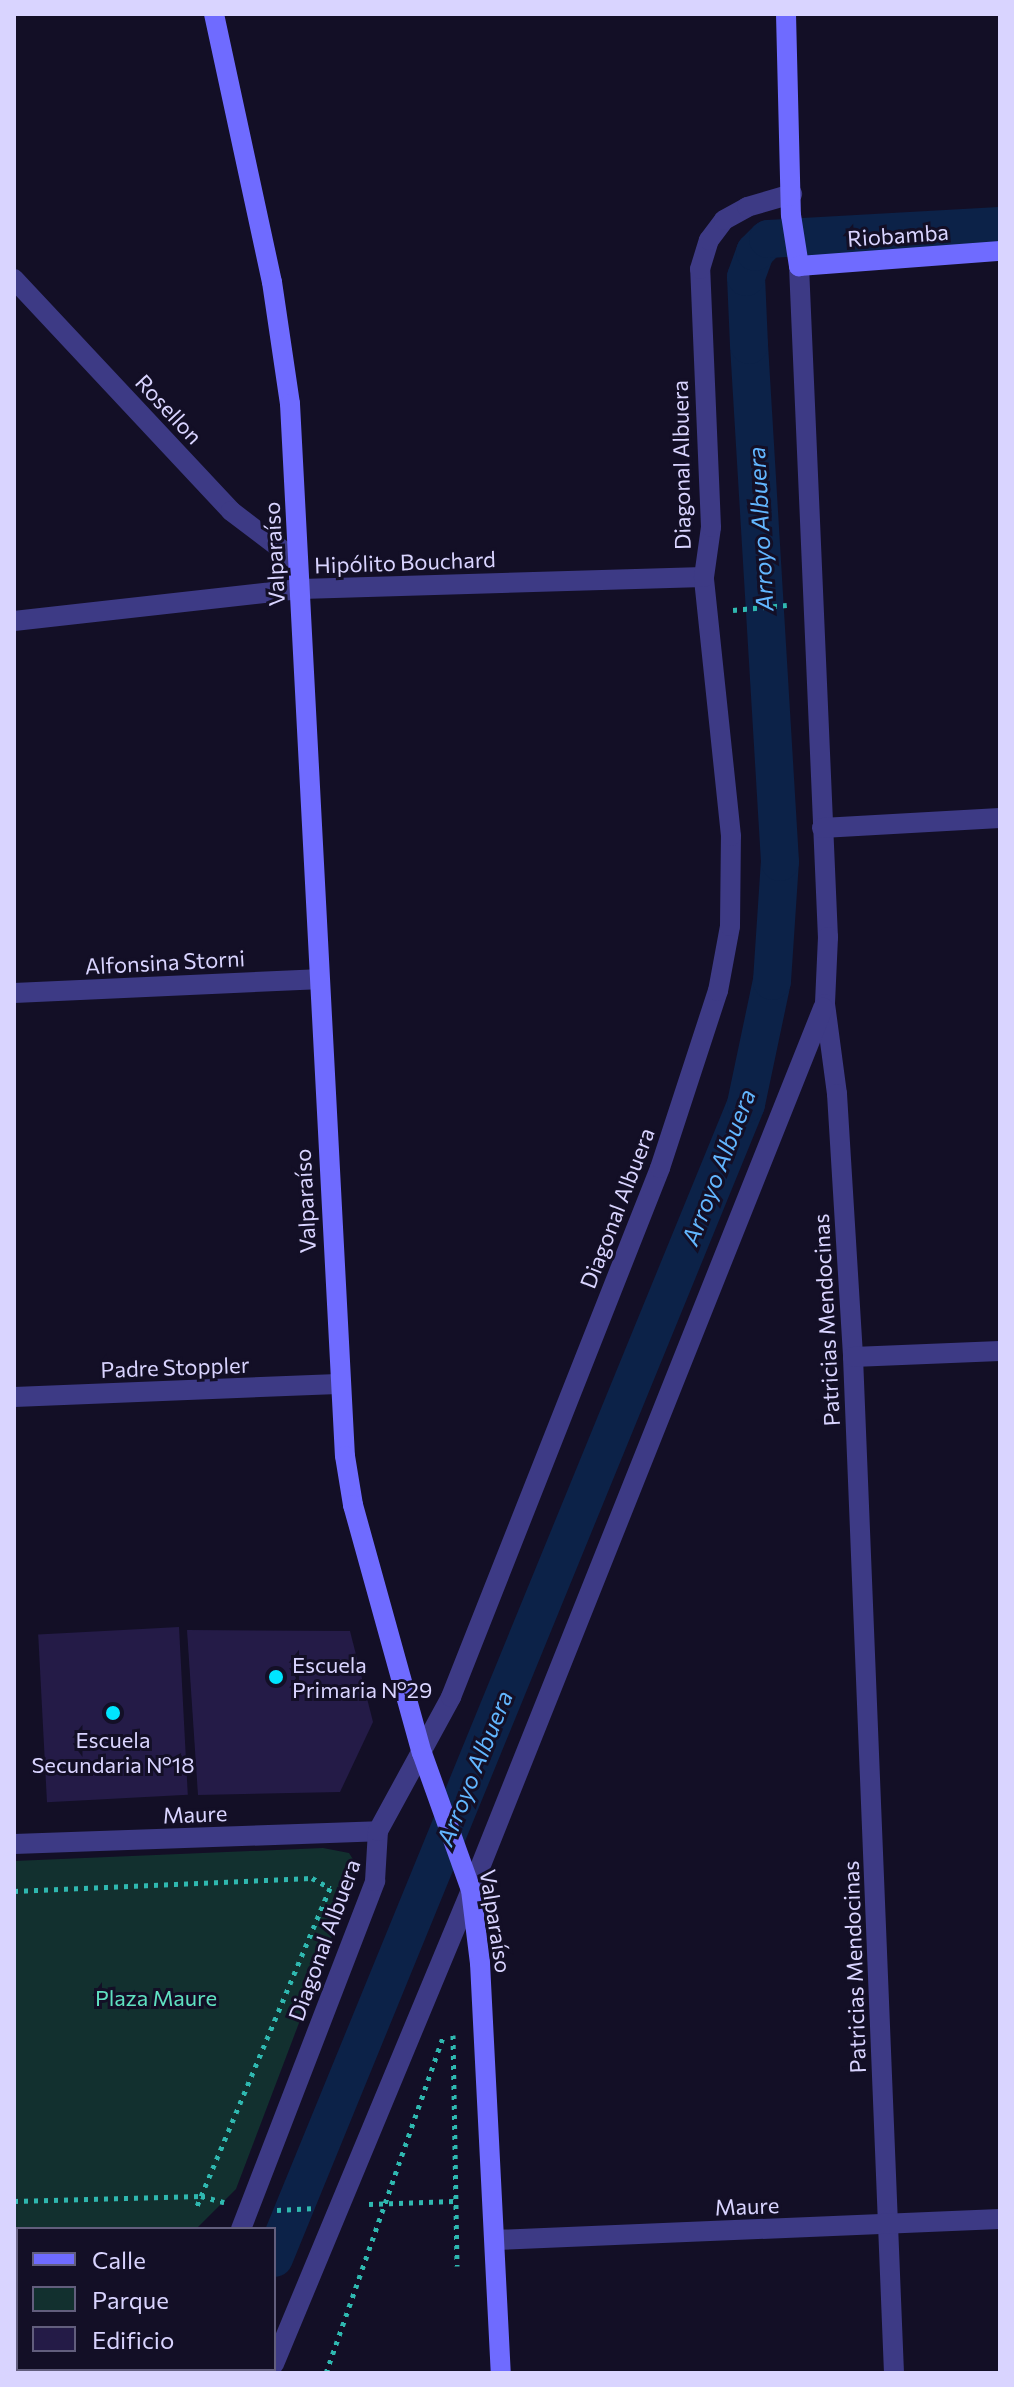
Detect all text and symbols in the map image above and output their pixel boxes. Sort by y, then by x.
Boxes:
street label: Riobamba [846,218,950,252]
street label: Rosellon [130,369,208,449]
street label: Diagonal Albuera [666,380,696,550]
water label: Arroyo Albuera [741,446,779,612]
street label: Valparaíso [258,501,290,607]
street label: Hipólito Bouchard [314,546,496,578]
street label: Alfonsina Storni [84,945,246,979]
water label: Arroyo Albuera [675,1085,761,1249]
street label: Diagonal Albuera [574,1124,660,1292]
street label: Valparaíso [289,1148,321,1254]
street label: Patricias Mendocinas [807,1213,845,1427]
street label: Padre Stoppler [100,1351,250,1383]
place label: Escuela Primaria Nº29 [292,1651,432,1702]
marker: Escuela Primaria Nº29 [267,1668,285,1686]
water label: Arroyo Albuera [430,1686,518,1850]
marker: Escuela Secundaria Nº18 [104,1704,122,1722]
place label: Escuela Secundaria Nº18 [31,1726,195,1778]
street label: Maure [162,1800,228,1828]
street label: Diagonal Albuera [283,1856,365,2024]
street label: Patricias Mendocinas [837,1860,871,2074]
street label: Valparaíso [475,1867,517,1975]
park label: Plaza Maure [95,1985,217,2011]
street label: Maure [714,2192,780,2220]
legend [16,2227,276,2371]
text: Calle [92,2245,146,2274]
text: Parque [92,2285,169,2314]
text: Edificio [92,2325,174,2354]

